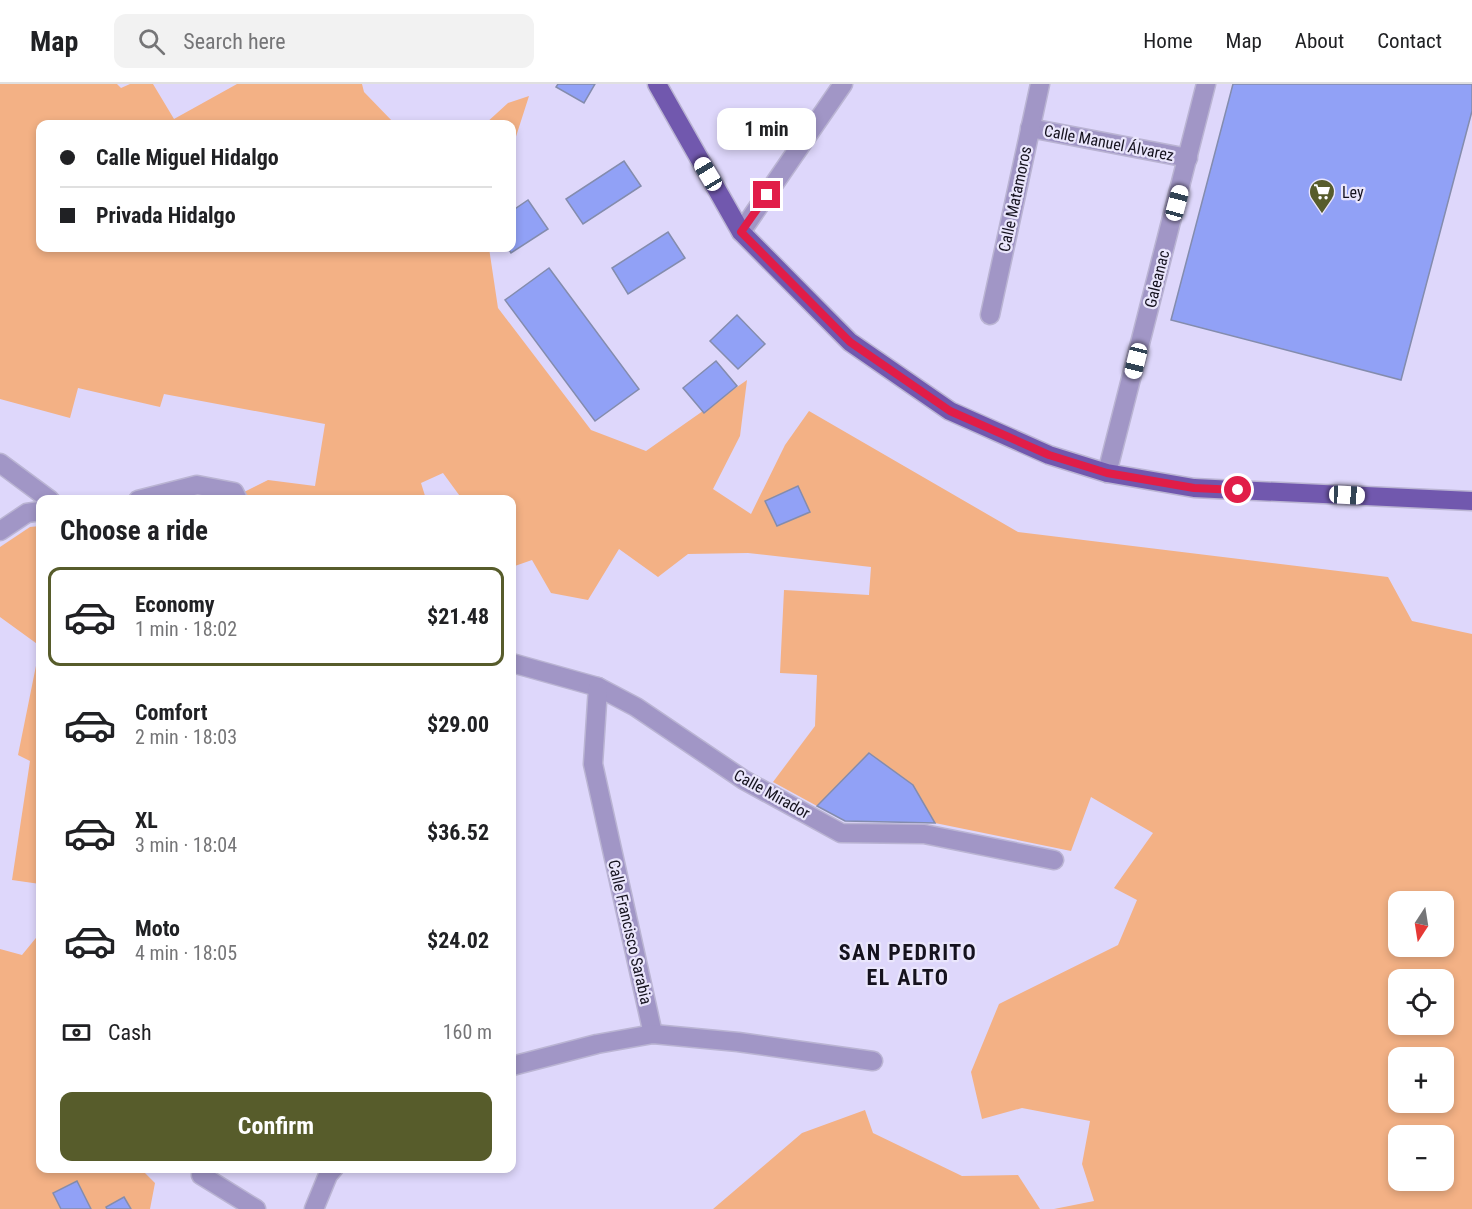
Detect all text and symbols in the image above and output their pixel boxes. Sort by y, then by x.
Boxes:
search box [114,14,534,68]
text: Map [30,25,78,58]
icon: search [135,25,168,58]
text: Search here [183,29,286,54]
text: Home [1143,29,1193,53]
text: Map [1226,29,1262,53]
text: About [1295,29,1344,53]
text: Contact [1377,29,1442,53]
callout: 1 min [718,108,816,150]
text: 1 min [744,117,789,141]
street label: Calle Manuel Álvarez [1042,121,1176,165]
street label: Calle Matamoros [995,144,1035,254]
text: Calle Miguel Hidalgo [96,145,279,170]
car [691,154,725,194]
supermarket icon: Ley [1307,177,1337,215]
route end [753,181,780,208]
car [1164,183,1190,223]
place label: Ley [1342,183,1364,202]
text: Privada Hidalgo [96,203,236,228]
street label: Galeanac [1141,248,1173,310]
car [1123,341,1149,381]
route start [1224,476,1251,503]
car [1329,485,1365,505]
text: Choose a ride [60,515,208,547]
icon: car [63,590,117,644]
text: Economy [135,592,215,617]
text: $21.48 [427,604,489,629]
text: 1 min · 18:02 [135,617,237,641]
icon: car [63,698,117,752]
text: Comfort [135,700,208,725]
text: $29.00 [427,712,489,737]
text: 2 min · 18:03 [135,725,237,749]
street label: Calle Mirador [731,765,813,823]
icon: car [63,806,117,860]
text: XL [135,808,158,833]
text: $36.52 [427,820,489,845]
text: 3 min · 18:04 [135,833,237,857]
street label: Calle Francisco Sarabia [604,858,656,1006]
north arrow [1388,891,1454,957]
map controls [1388,891,1454,1191]
icon: car [63,914,117,968]
text: Moto [135,916,180,941]
text: $24.02 [427,928,489,953]
district label: SAN PEDRITO EL ALTO [839,940,977,990]
text: 4 min · 18:05 [135,941,237,965]
button: locate [1388,969,1454,1035]
icon: cash [60,1016,93,1049]
text: Cash [108,1020,152,1045]
text: 160 m [443,1020,492,1044]
button: + [1388,1047,1454,1113]
button: Confirm [60,1092,492,1161]
button: − [1388,1125,1454,1191]

